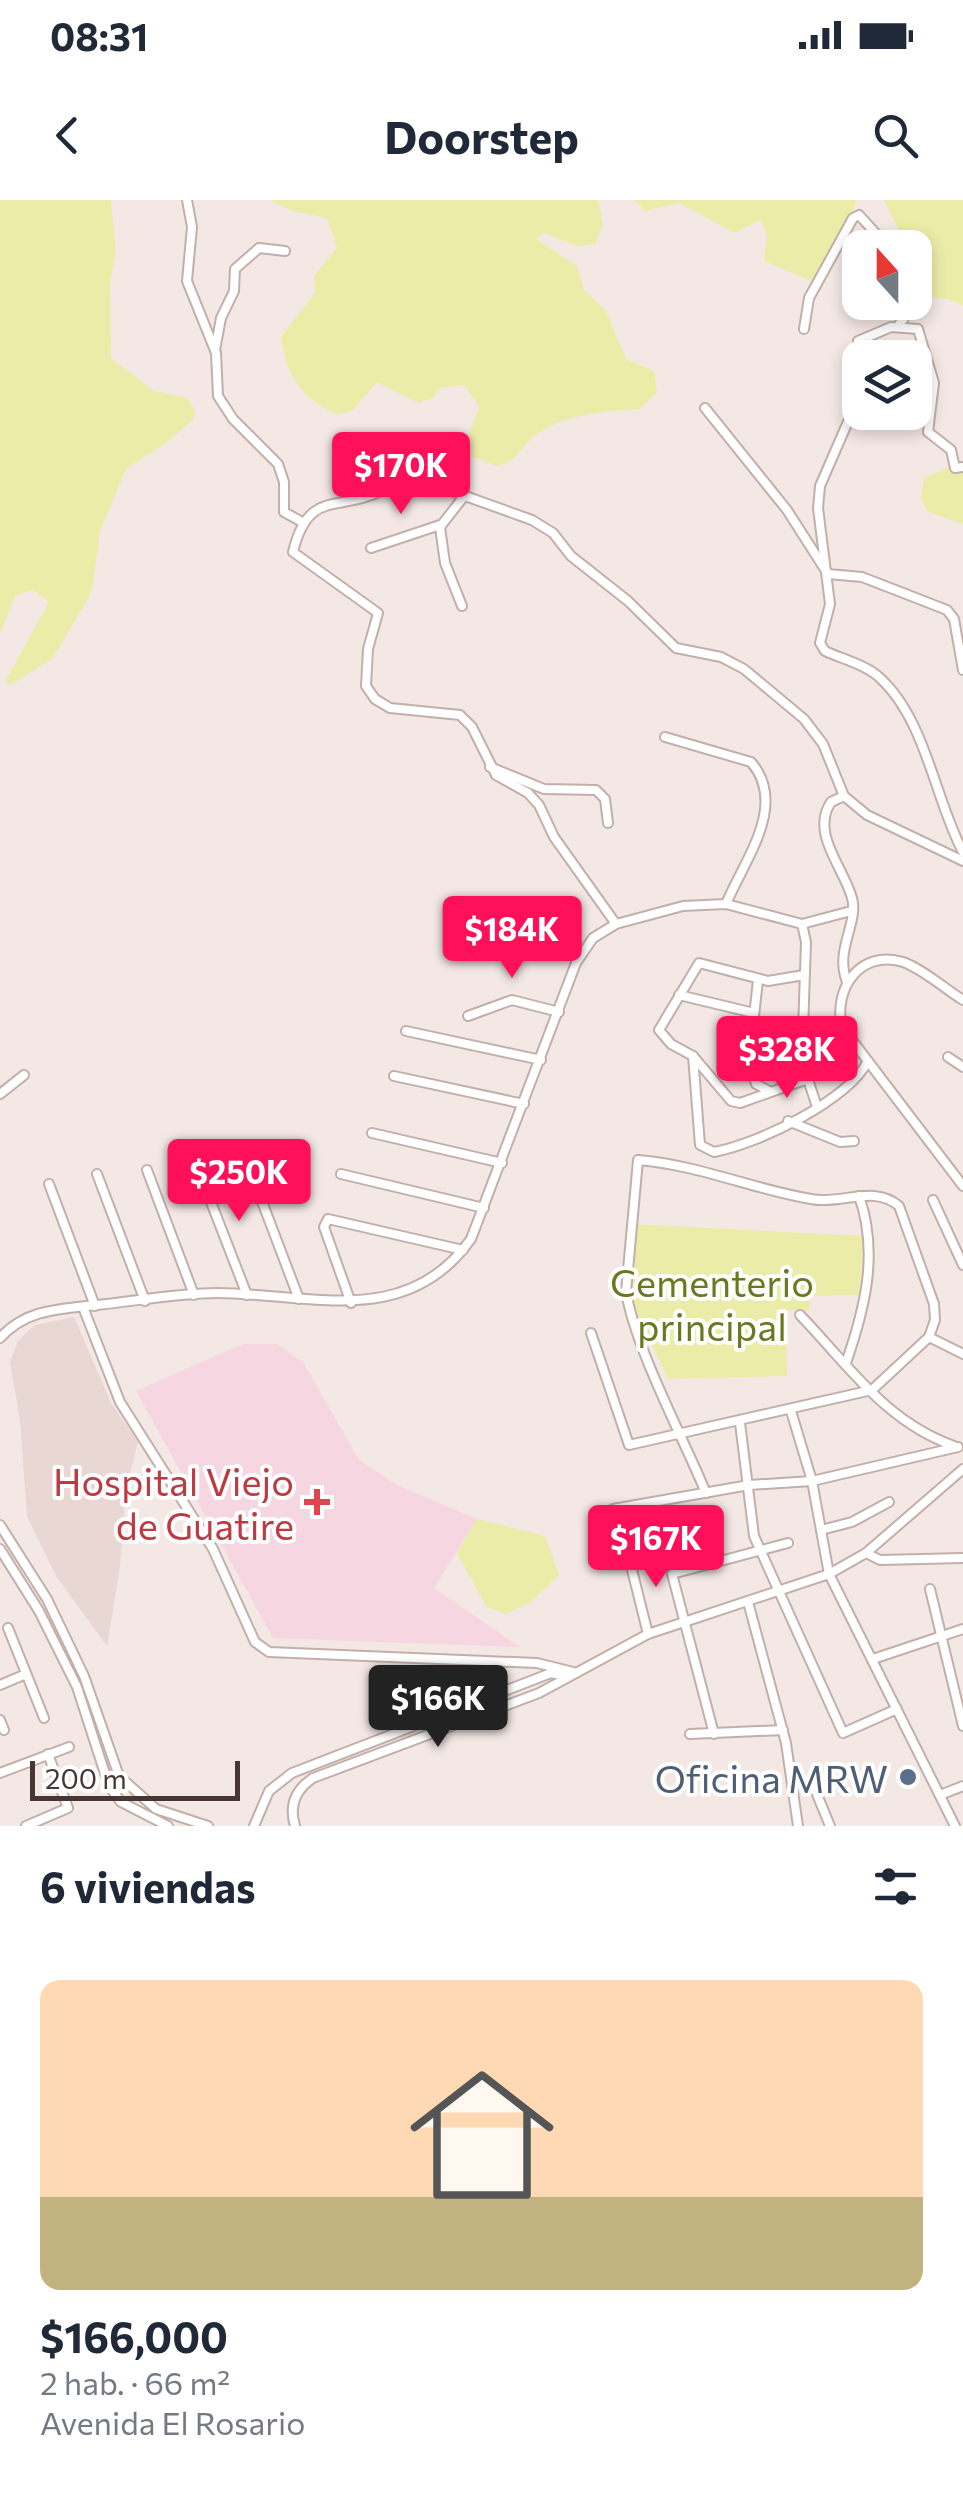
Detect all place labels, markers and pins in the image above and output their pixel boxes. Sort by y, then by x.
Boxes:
pin: $170K [331,432,471,517]
pin: $184K [442,896,582,981]
pin: $328K [717,1016,857,1101]
pin: $250K [169,1139,309,1224]
place label: Hospital Viejo de Guatire [53,1457,294,1548]
marker: Hospital Viejo de Guatire [304,1489,330,1515]
pin: $167K [586,1505,726,1590]
pin: $166K [368,1665,508,1750]
place label: Oficina MRW [655,1754,888,1801]
marker: Oficina MRW [897,1766,919,1788]

